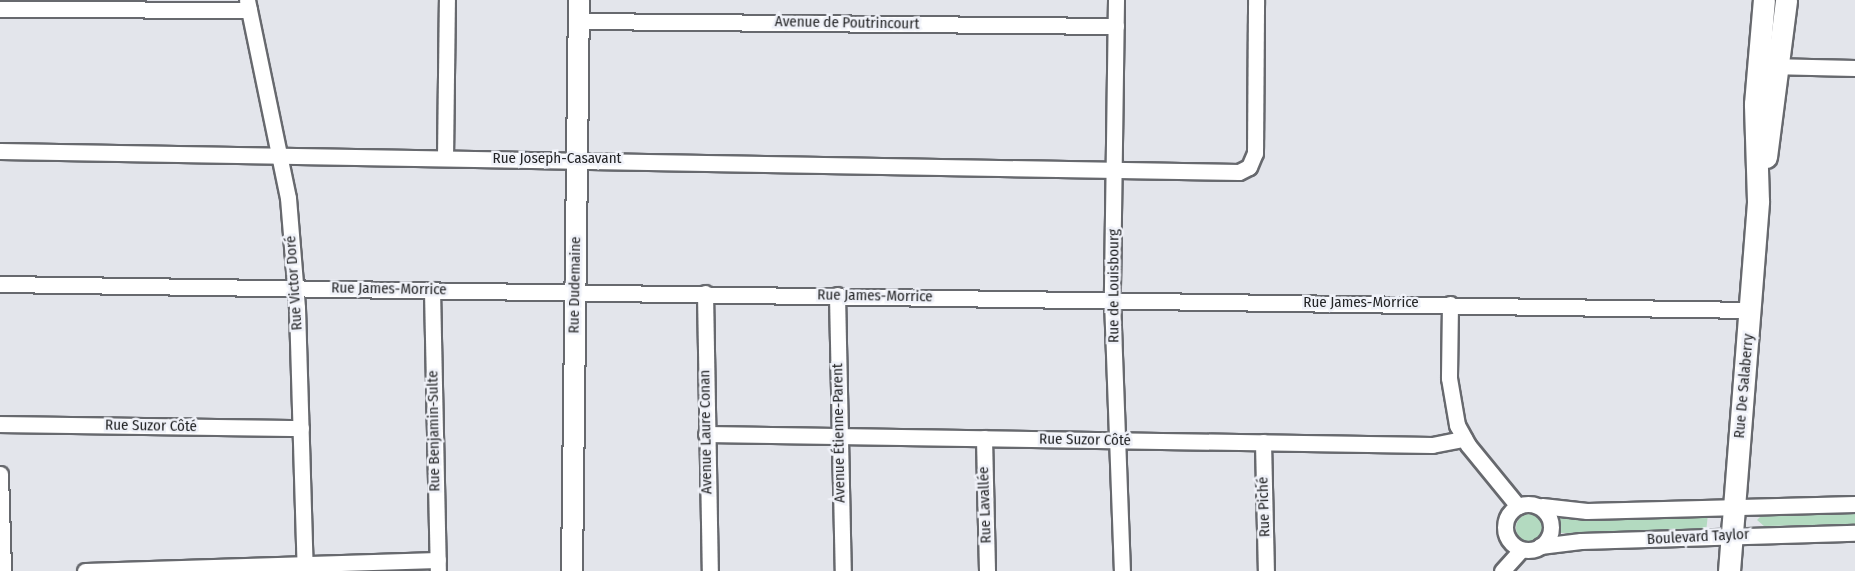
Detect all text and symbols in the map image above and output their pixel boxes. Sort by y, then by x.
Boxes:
street label: Avenue de Poutrincourt [775,13,919,33]
street label: Rue Joseph-Casavant [493,150,621,168]
street label: Rue de Louisbourg [1105,229,1123,343]
street label: Rue Victor Doré [282,235,306,331]
street label: Rue Dudemaine [565,236,585,334]
street label: Rue James-Morrice [331,279,447,299]
street label: Rue James-Morrice [817,286,933,306]
street label: Rue James-Morrice [1303,294,1419,312]
street label: Rue De Salaberry [1730,333,1758,439]
street label: Avenue Étienne-Parent [829,363,849,503]
street label: Rue Benjamin-Sulte [424,370,444,492]
street label: Avenue Laure Conan [696,370,716,494]
street label: Rue Suzor Côté [105,416,197,436]
street label: Rue Suzor Côté [1039,430,1131,450]
street label: Rue Lavallée [975,466,995,544]
street label: Rue Piché [1254,477,1274,537]
street label: Boulevard Taylor [1646,525,1750,549]

